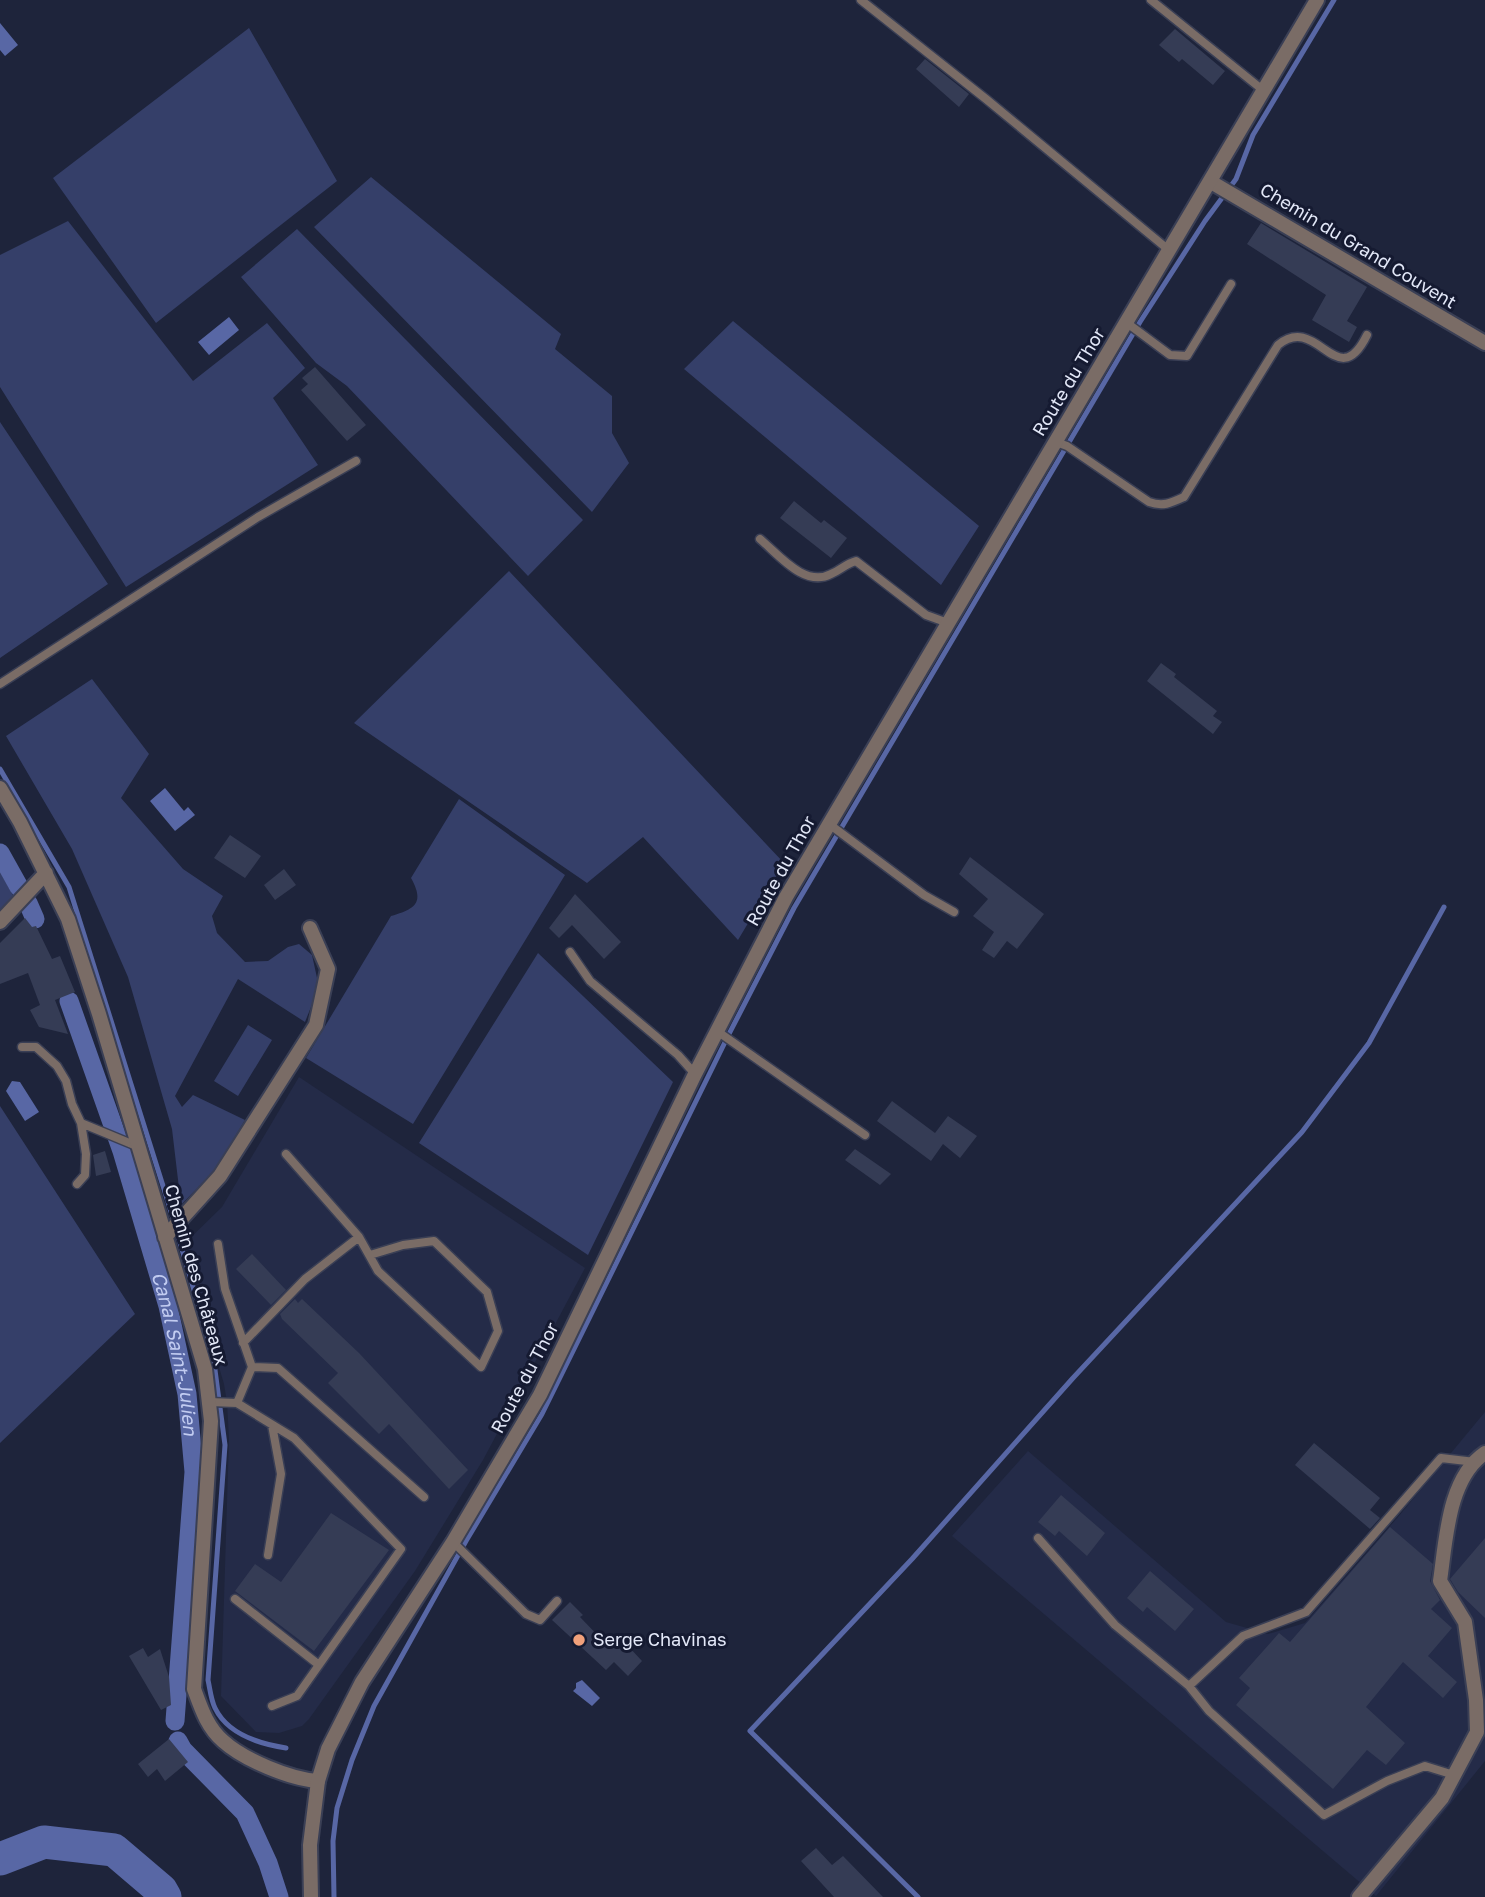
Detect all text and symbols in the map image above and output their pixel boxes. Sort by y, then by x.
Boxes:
street label: Chemin du Grand Couvent [1256,178,1461,313]
street label: Route du Thor [1027,323,1109,440]
street label: Route du Thor [741,812,819,929]
street label: Chemin des Châteaux [161,1182,233,1368]
water label: Canal Saint-Julien [147,1269,203,1438]
street label: Route du Thor [486,1318,563,1437]
place label: Serge Chavinas [593,1628,727,1650]
marker: Serge Chavinas [571,1632,587,1648]

